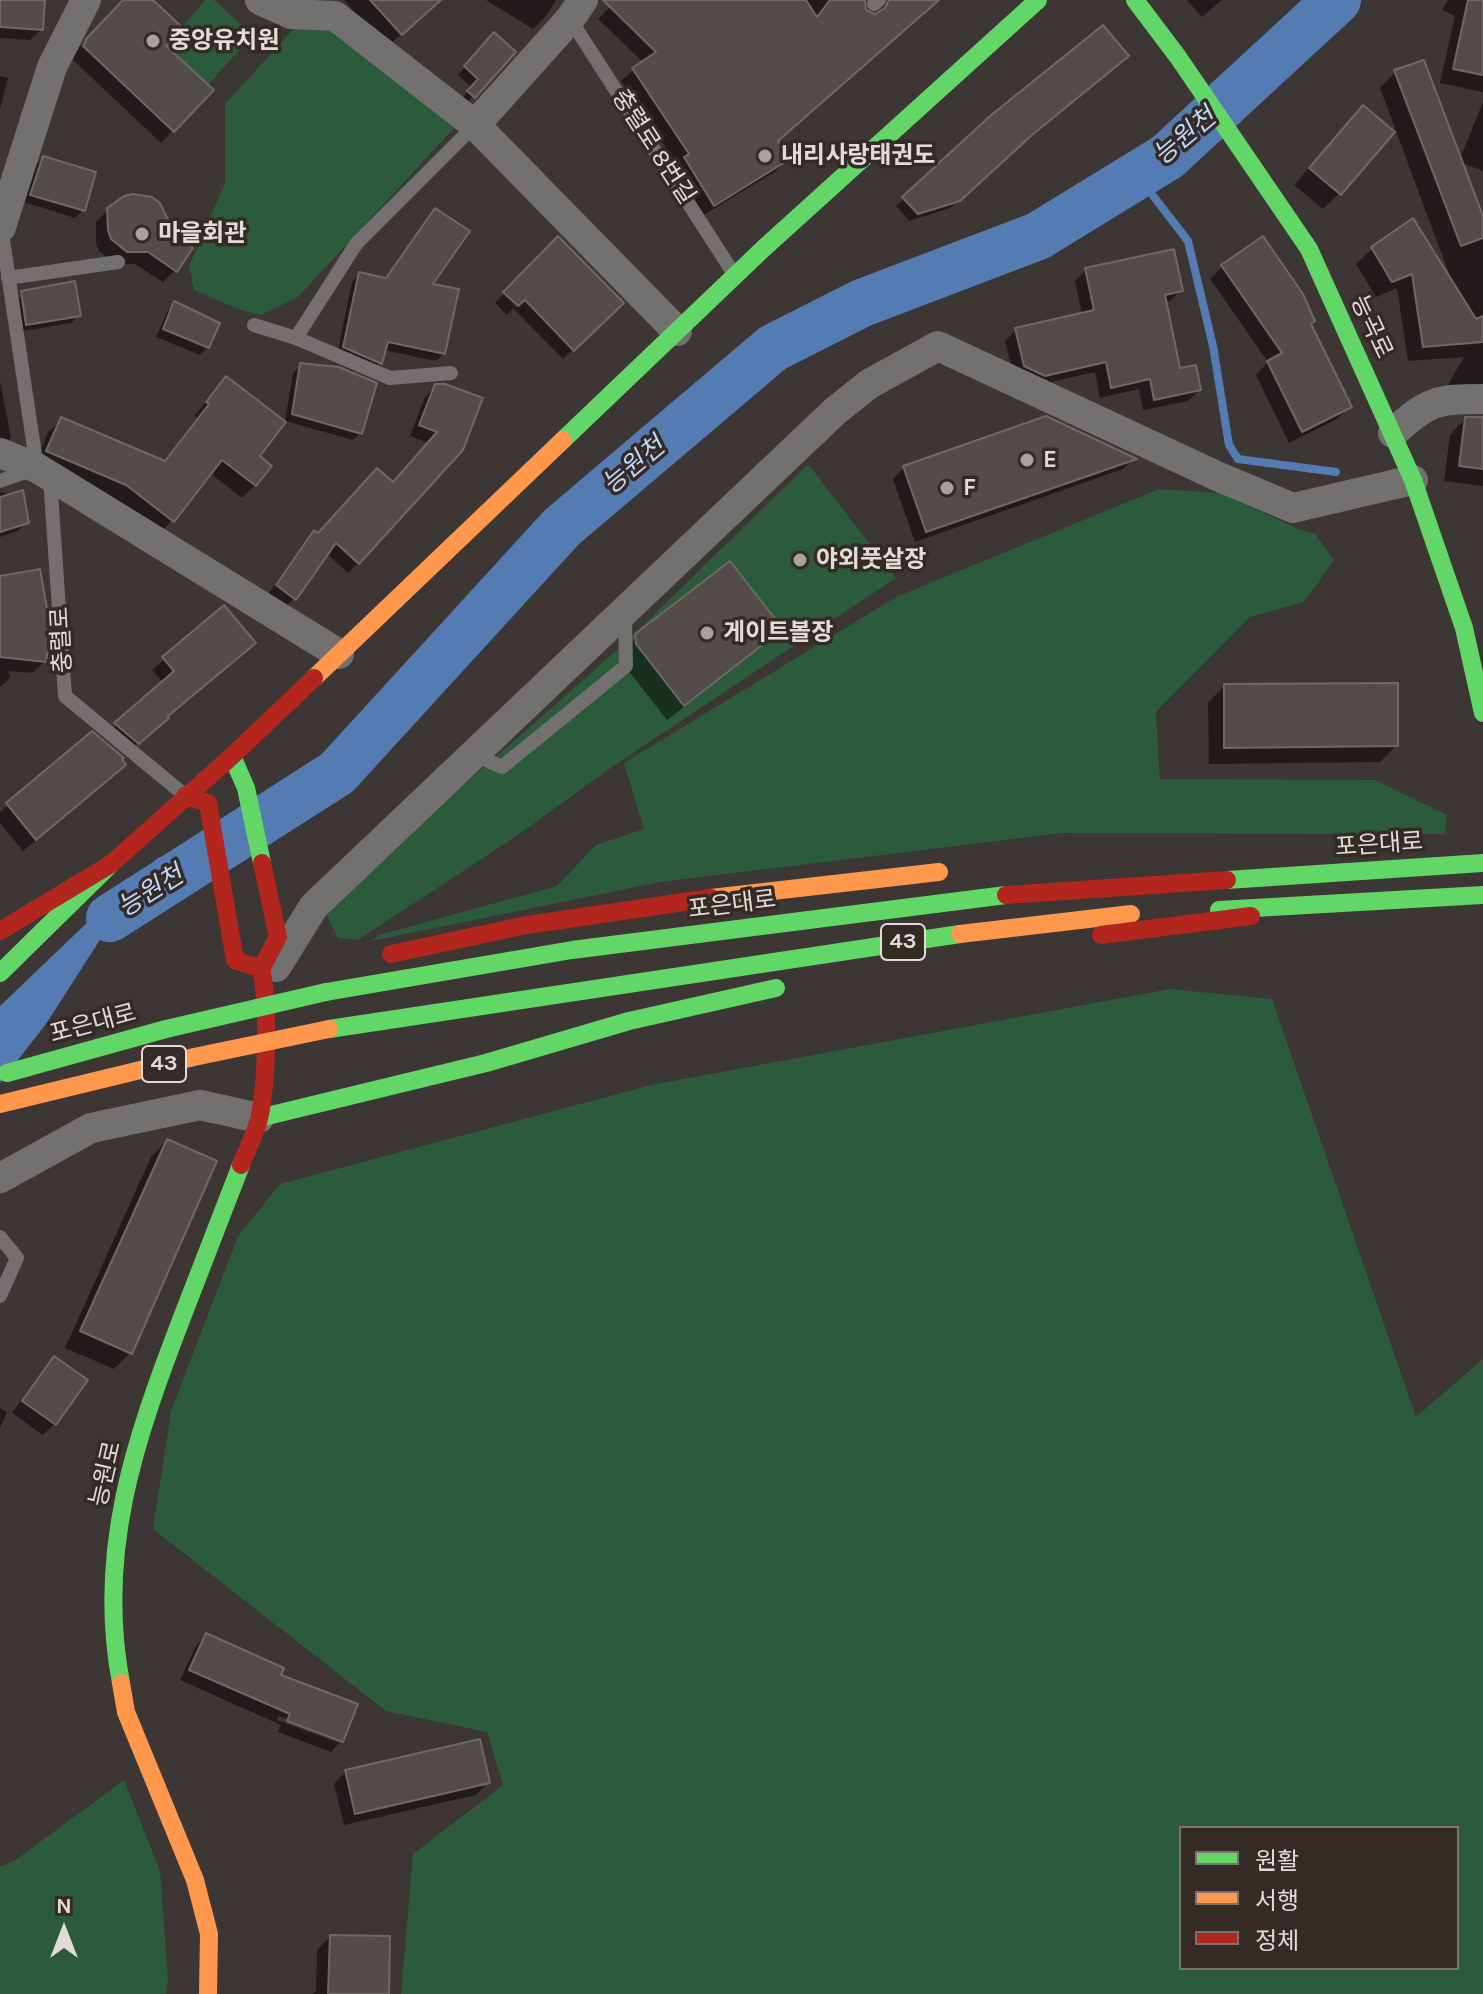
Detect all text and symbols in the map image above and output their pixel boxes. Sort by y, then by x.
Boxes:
place label: 중앙유치원 [169,27,279,55]
marker: 중앙유치원 [144,32,162,50]
street label: 충렬로 8번길 [605,84,701,210]
water label: 능원천 [1147,102,1223,172]
place label: 내리사랑태권도 [781,142,936,170]
marker: 내리사랑태권도 [756,147,774,165]
place label: 마을회관 [158,220,246,248]
marker: 마을회관 [133,225,151,243]
street label: 능곡로 [1344,291,1398,363]
water label: 능원천 [596,431,672,501]
place label: E [1043,446,1057,474]
marker: E [1018,451,1036,469]
place label: F [963,474,976,502]
marker: F [938,479,956,497]
place label: 야외풋살장 [816,546,926,574]
marker: 야외풋살장 [791,551,809,569]
street label: 충렬로 [46,606,78,674]
place label: 게이트볼장 [723,619,833,647]
marker: 게이트볼장 [698,624,716,642]
street label: 포은대로 [1334,828,1424,862]
water label: 능원천 [112,860,190,924]
street label: 포은대로 [686,885,778,925]
road number: 43 [881,924,925,960]
street label: 포은대로 [47,999,139,1049]
road number: 43 [142,1046,186,1082]
street label: 능원로 [85,1438,127,1510]
legend [1179,1826,1459,1970]
text: 원활 [1255,1847,1299,1875]
text: 서행 [1255,1887,1299,1915]
north arrow [24,1890,104,1970]
text: N [56,1893,72,1919]
text: 정체 [1255,1927,1299,1955]

